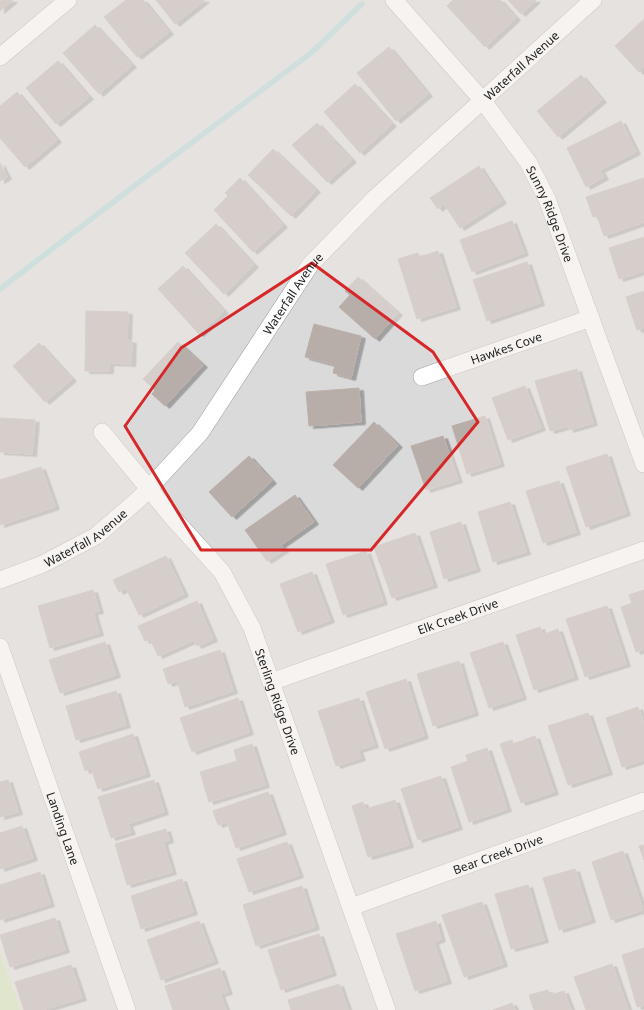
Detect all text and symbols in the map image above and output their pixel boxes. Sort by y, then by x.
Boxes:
street label: Waterfall Avenue [480,27,563,104]
street label: Sunny Ridge Drive [523,163,578,265]
street label: Waterfall Avenue [258,248,327,338]
street label: Hawkes Cove [468,327,544,368]
street label: Waterfall Avenue [41,504,131,571]
street label: Elk Creek Drive [415,594,501,638]
street label: Sterling Ridge Drive [251,646,305,757]
street label: Landing Lane [43,789,84,867]
street label: Bear Creek Drive [450,830,545,878]

